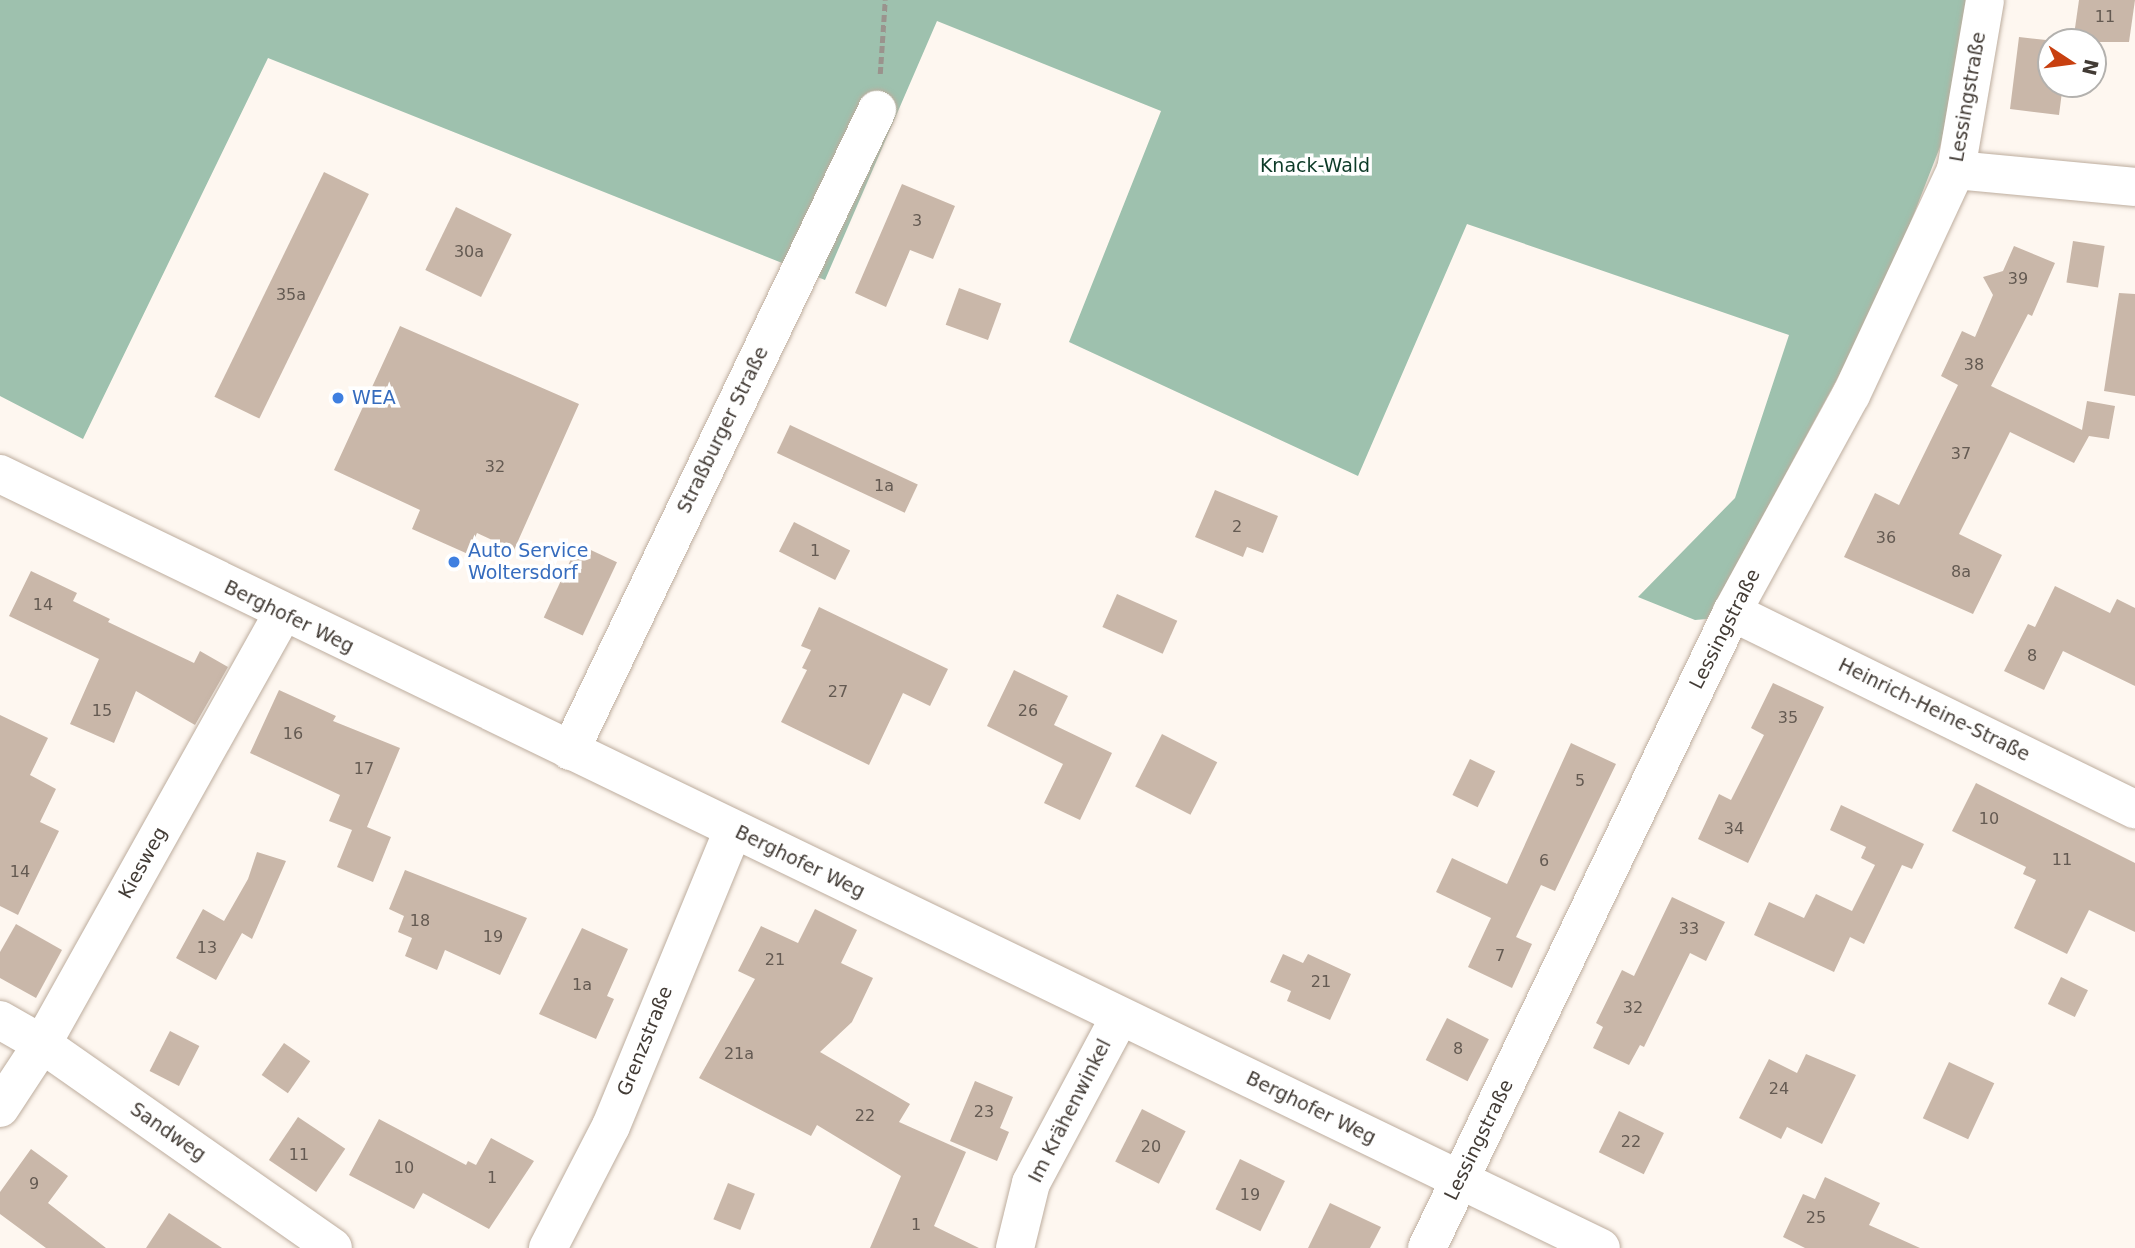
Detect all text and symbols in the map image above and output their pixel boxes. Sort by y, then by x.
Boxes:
house number: 11 [2095,7,2115,27]
north arrow [2037,28,2107,98]
street label: Lessingstraße [1945,30,1991,164]
text: N [2078,57,2103,77]
park label: Knack-Wald [1260,155,1370,177]
house number: 3 [912,211,922,231]
house number: 30a [454,242,484,262]
house number: 39 [2008,269,2028,289]
house number: 35a [276,285,306,305]
street label: Straßburger Straße [673,343,773,517]
house number: 38 [1964,355,1984,375]
place label: WEA [352,387,396,409]
marker: WEA [330,390,346,406]
house number: 37 [1951,444,1971,464]
house number: 32 [485,457,505,477]
house number: 1a [874,476,894,496]
house number: 2 [1232,517,1242,537]
house number: 36 [1876,528,1896,548]
place label: Auto Service Woltersdorf [468,540,588,584]
house number: 1 [810,541,820,561]
marker: Auto Service Woltersdorf [446,554,462,570]
house number: 8a [1951,562,1971,582]
street label: Lessingstraße [1685,565,1765,693]
street label: Berghofer Weg [220,576,358,658]
house number: 14 [33,595,53,615]
house number: 8 [2027,646,2037,666]
street label: Heinrich-Heine-Straße [1835,654,2033,766]
house number: 27 [828,682,848,702]
house number: 15 [92,701,112,721]
house number: 26 [1018,701,1038,721]
house number: 35 [1778,708,1798,728]
house number: 16 [283,724,303,744]
house number: 17 [354,759,374,779]
house number: 5 [1575,771,1585,791]
house number: 10 [1979,809,1999,829]
house number: 34 [1724,819,1744,839]
street label: Berghofer Weg [731,821,869,903]
street label: Kiesweg [114,823,172,903]
house number: 11 [2052,850,2072,870]
house number: 6 [1539,851,1549,871]
house number: 14 [10,862,30,882]
house number: 18 [410,911,430,931]
house number: 33 [1679,919,1699,939]
house number: 19 [483,927,503,947]
house number: 13 [197,938,217,958]
house number: 7 [1495,946,1505,966]
house number: 21 [765,950,785,970]
house number: 21 [1311,972,1331,992]
house number: 1a [572,975,592,995]
street label: Grenzstraße [613,983,677,1099]
house number: 32 [1623,998,1643,1018]
street label: Im Krähenwinkel [1024,1035,1116,1187]
house number: 8 [1453,1039,1463,1059]
house number: 21a [724,1044,754,1064]
street label: Berghofer Weg [1242,1067,1380,1149]
street label: Lessingstraße [1440,1076,1518,1204]
house number: 24 [1769,1079,1789,1099]
street label: Sandweg [126,1098,210,1166]
house number: 23 [974,1102,994,1122]
house number: 22 [855,1106,875,1126]
house number: 22 [1621,1132,1641,1152]
house number: 20 [1141,1137,1161,1157]
house number: 11 [289,1145,309,1165]
house number: 10 [394,1158,414,1178]
house number: 1 [487,1168,497,1188]
house number: 9 [29,1174,39,1194]
house number: 19 [1240,1185,1260,1205]
house number: 25 [1806,1208,1826,1228]
house number: 1 [911,1215,921,1235]

